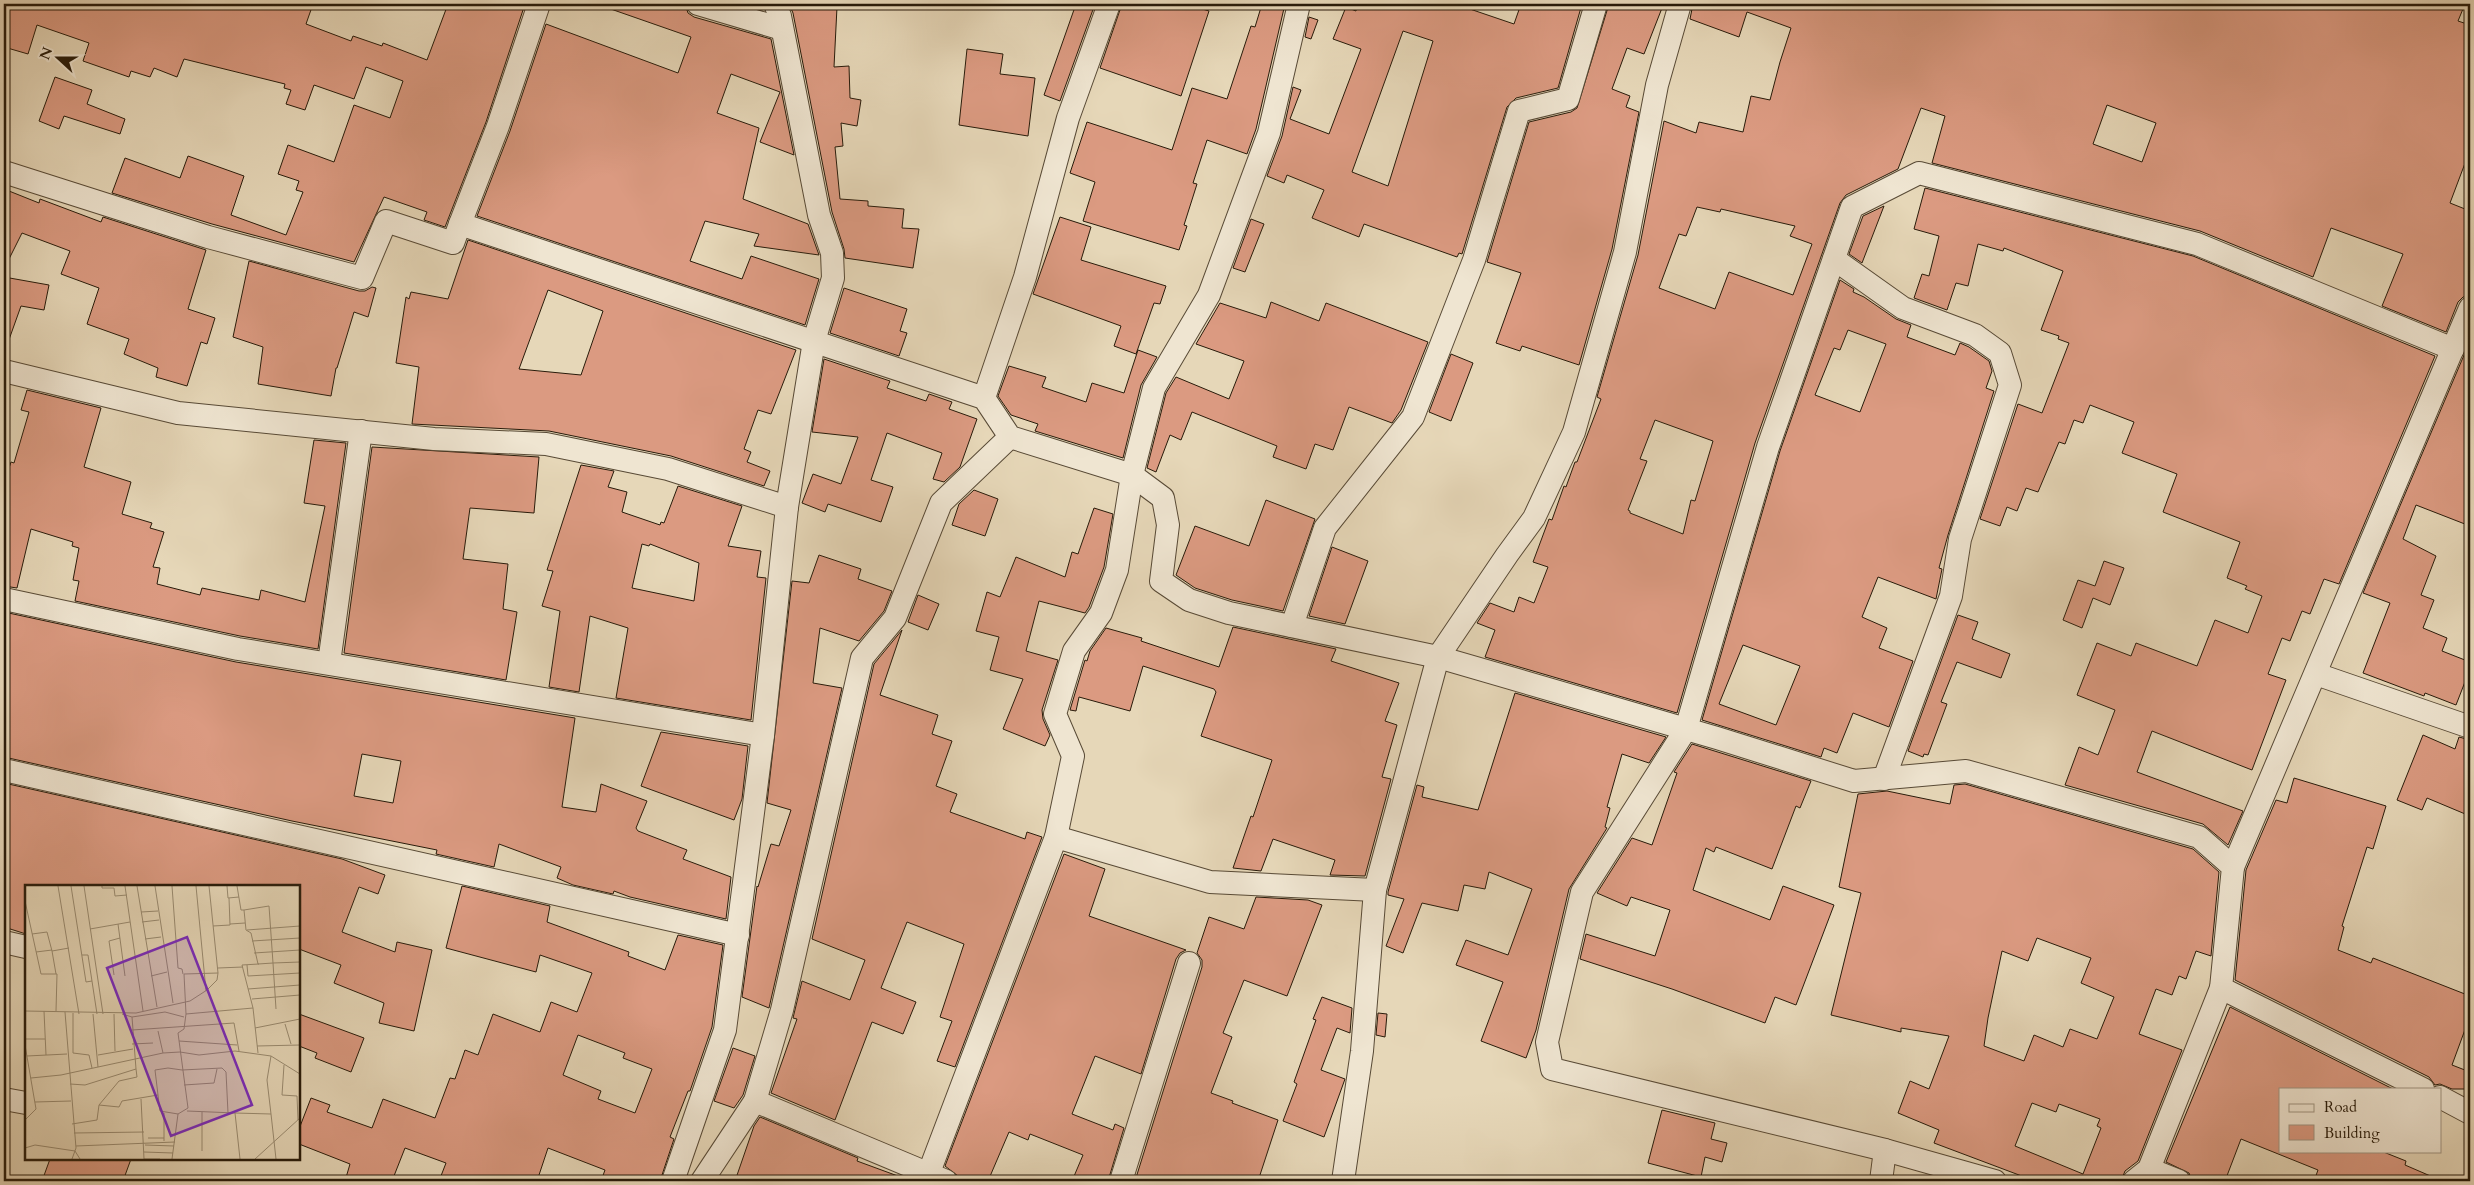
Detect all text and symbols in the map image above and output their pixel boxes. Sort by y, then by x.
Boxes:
north arrow [32,32,82,82]
text: N [35,44,57,63]
inset map [25,885,300,1160]
legend [2279,1088,2442,1152]
text: Road [2324,1097,2357,1117]
text: Building [2324,1123,2380,1143]

